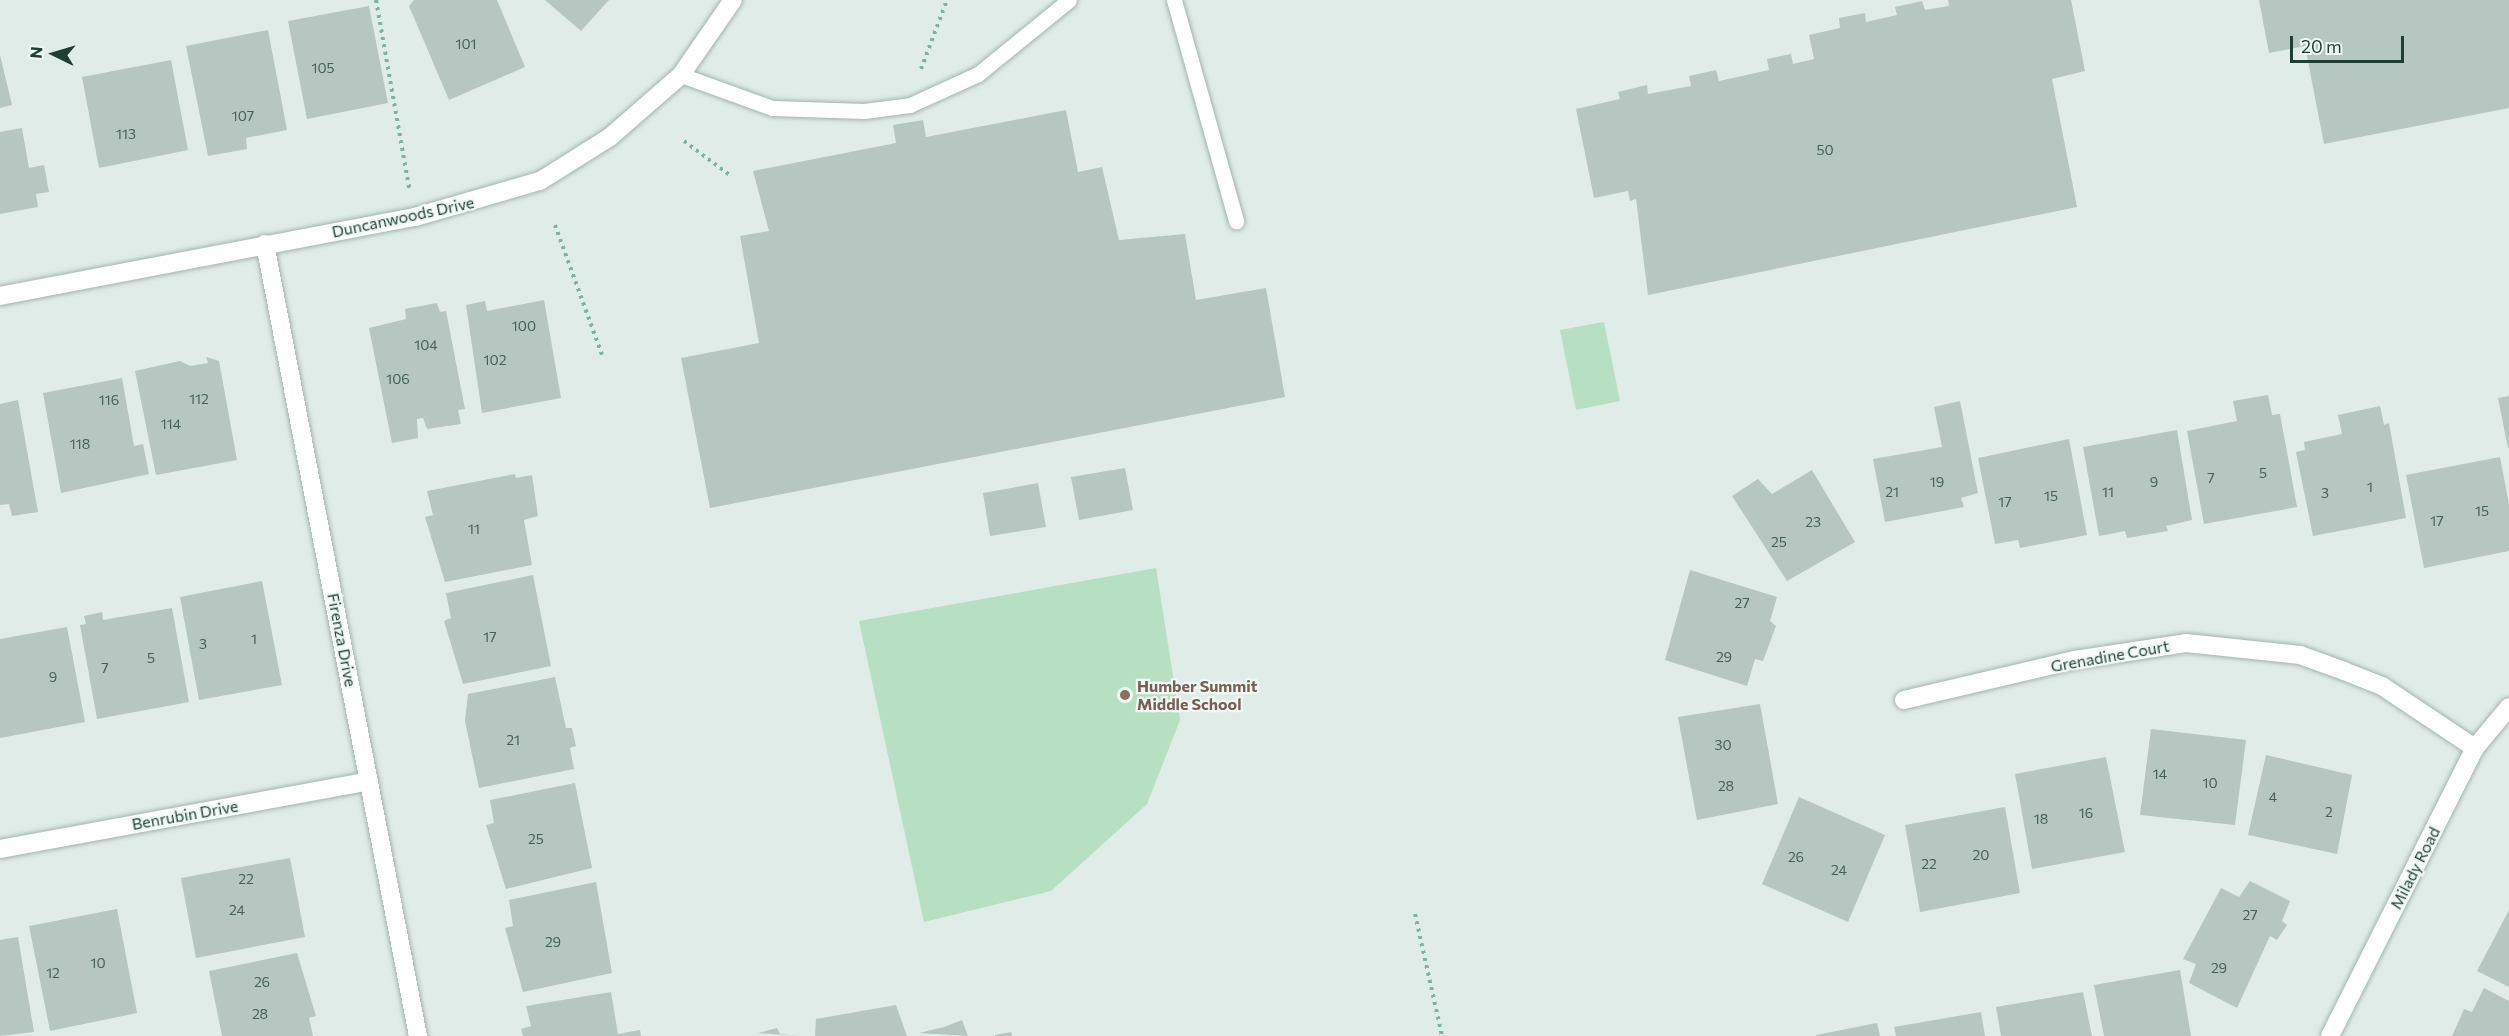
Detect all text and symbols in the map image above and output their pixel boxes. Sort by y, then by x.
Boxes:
north arrow [24,24,84,84]
scale bar [2293,24,2407,62]
text: 20 m [2301,35,2342,57]
house number: 101 [455,36,477,52]
text: N [26,46,46,59]
house number: 105 [311,60,335,76]
house number: 107 [232,108,254,124]
house number: 113 [116,126,136,142]
house number: 50 [1816,142,1834,158]
street label: Duncanwoods Drive [330,193,476,241]
house number: 100 [512,318,536,334]
house number: 104 [414,337,438,353]
house number: 102 [484,352,506,368]
house number: 106 [386,371,410,387]
house number: 112 [189,391,209,407]
house number: 116 [99,392,119,408]
house number: 114 [161,416,181,432]
house number: 118 [70,436,90,452]
house number: 5 [2259,465,2267,481]
house number: 7 [2207,470,2215,486]
house number: 19 [1930,474,1944,490]
house number: 9 [2150,474,2158,490]
house number: 1 [2367,479,2373,495]
house number: 21 [1885,484,1899,500]
house number: 11 [2102,484,2114,500]
house number: 3 [2321,485,2329,501]
house number: 15 [2044,488,2058,504]
house number: 17 [1998,494,2012,510]
house number: 15 [2475,503,2489,519]
house number: 17 [2430,513,2444,529]
house number: 23 [1805,514,1821,530]
house number: 11 [468,521,480,537]
house number: 25 [1771,534,1787,550]
street label: Firenza Drive [324,592,360,688]
house number: 27 [1734,595,1750,611]
house number: 17 [483,629,497,645]
house number: 1 [251,631,257,647]
house number: 3 [199,636,207,652]
street label: Grenadine Court [2049,636,2171,676]
house number: 29 [1716,649,1732,665]
house number: 5 [147,650,155,666]
house number: 7 [101,660,109,676]
house number: 9 [49,669,57,685]
place label: Humber Summit Middle School [1137,676,1258,714]
marker: Humber Summit Middle School [1118,688,1132,702]
house number: 21 [506,732,520,748]
house number: 30 [1714,737,1732,753]
house number: 14 [2153,766,2167,782]
house number: 10 [2202,775,2218,791]
house number: 28 [1718,778,1734,794]
house number: 4 [2269,789,2277,805]
street label: Benrubin Drive [130,796,240,834]
house number: 2 [2325,804,2333,820]
house number: 16 [2079,805,2093,821]
house number: 18 [2034,811,2048,827]
street label: Milady Road [2386,824,2444,912]
house number: 25 [528,831,544,847]
house number: 20 [1973,847,1989,863]
house number: 26 [1788,849,1804,865]
house number: 22 [1921,856,1937,872]
house number: 24 [1831,862,1847,878]
house number: 22 [238,871,254,887]
house number: 24 [229,902,245,918]
house number: 27 [2242,907,2258,923]
house number: 29 [545,934,561,950]
house number: 10 [90,955,106,971]
house number: 29 [2211,960,2227,976]
house number: 12 [46,965,60,981]
house number: 26 [254,974,270,990]
house number: 28 [252,1006,268,1022]

